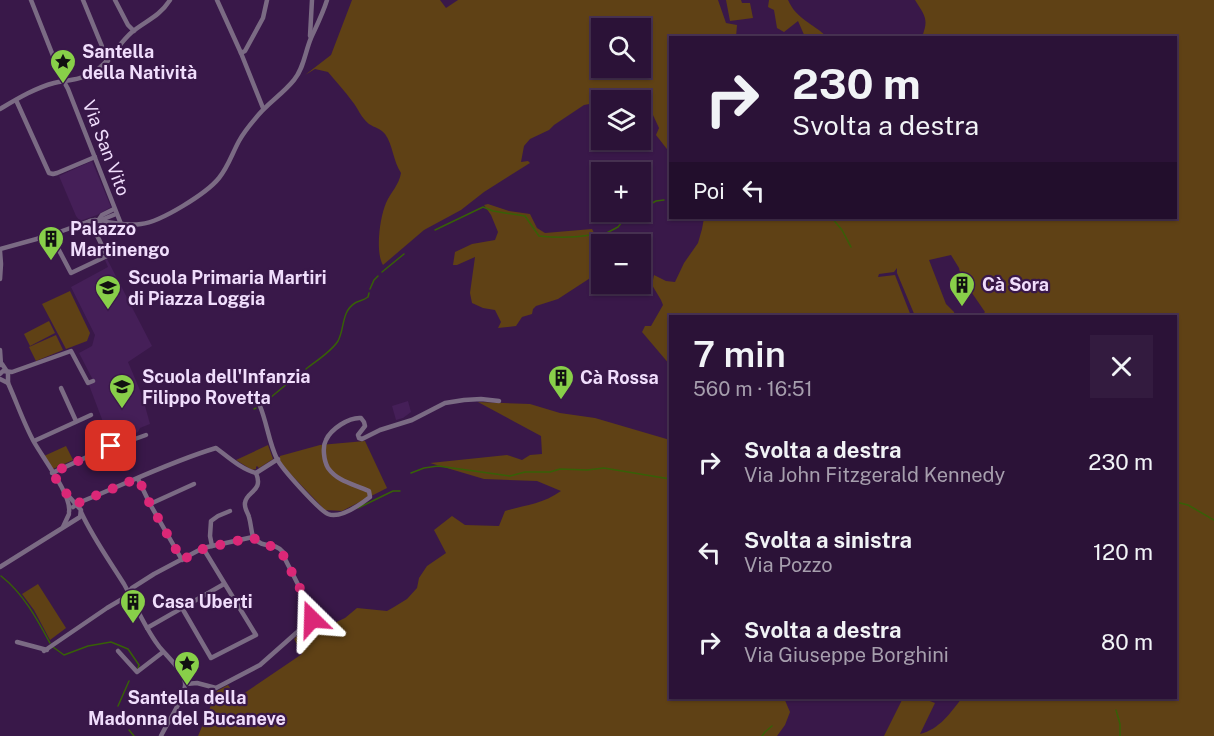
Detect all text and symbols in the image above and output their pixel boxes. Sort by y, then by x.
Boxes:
map controls [591,18,651,294]
button: search [591,18,651,78]
place label: Santella della Natività [82,41,197,83]
place icon: Santella della Natività [48,47,78,85]
text: 230 m [792,59,921,108]
icon: right [693,60,771,138]
button: layers [591,90,651,150]
street label: Via San Vito [79,97,134,199]
text: Svolta a destra [792,109,979,141]
button: + [591,162,651,222]
icon: left [737,174,770,207]
text: Poi [693,178,725,204]
place label: Palazzo Martinengo [70,218,170,260]
building icon: Palazzo Martinengo [36,224,66,262]
button: − [591,234,651,294]
place label: Scuola Primaria Martiri di Piazza Loggia [128,267,327,309]
building icon: Cà Sora [947,270,977,308]
school or university icon: Scuola Primaria Martiri di Piazza Loggia [93,273,123,311]
place label: Cà Sora [982,274,1049,295]
text: 7 min [693,333,786,375]
button: close [1090,335,1153,398]
building icon: Cà Rossa [546,363,576,401]
place label: Scuola dell'Infanzia Filippo Rovetta [142,366,310,408]
place label: Cà Rossa [580,367,659,388]
school or university icon: Scuola dell'Infanzia Filippo Rovetta [107,372,137,410]
text: 560 m · 16:51 [693,377,813,401]
pin [85,420,136,471]
icon: arrive [94,429,127,462]
text: Svolta a destra [744,437,901,463]
icon: right [693,446,726,479]
text: 230 m [1088,449,1153,475]
text: Via John Fitzgerald Kennedy [744,463,1005,487]
text: Svolta a sinistra [744,527,912,553]
icon: left [693,536,726,569]
text: 120 m [1093,539,1153,565]
text: Via Pozzo [744,553,833,577]
building icon: Casa Uberti [118,587,148,625]
position arrow [280,587,344,651]
place label: Casa Uberti [152,591,253,612]
text: Svolta a destra [744,617,901,643]
icon: right [693,626,726,659]
text: 80 m [1101,629,1153,655]
text: Via Giuseppe Borghini [744,643,949,667]
place icon: Santella della Madonna del Bucaneve [172,649,202,687]
place label: Santella della Madonna del Bucaneve [88,687,286,729]

